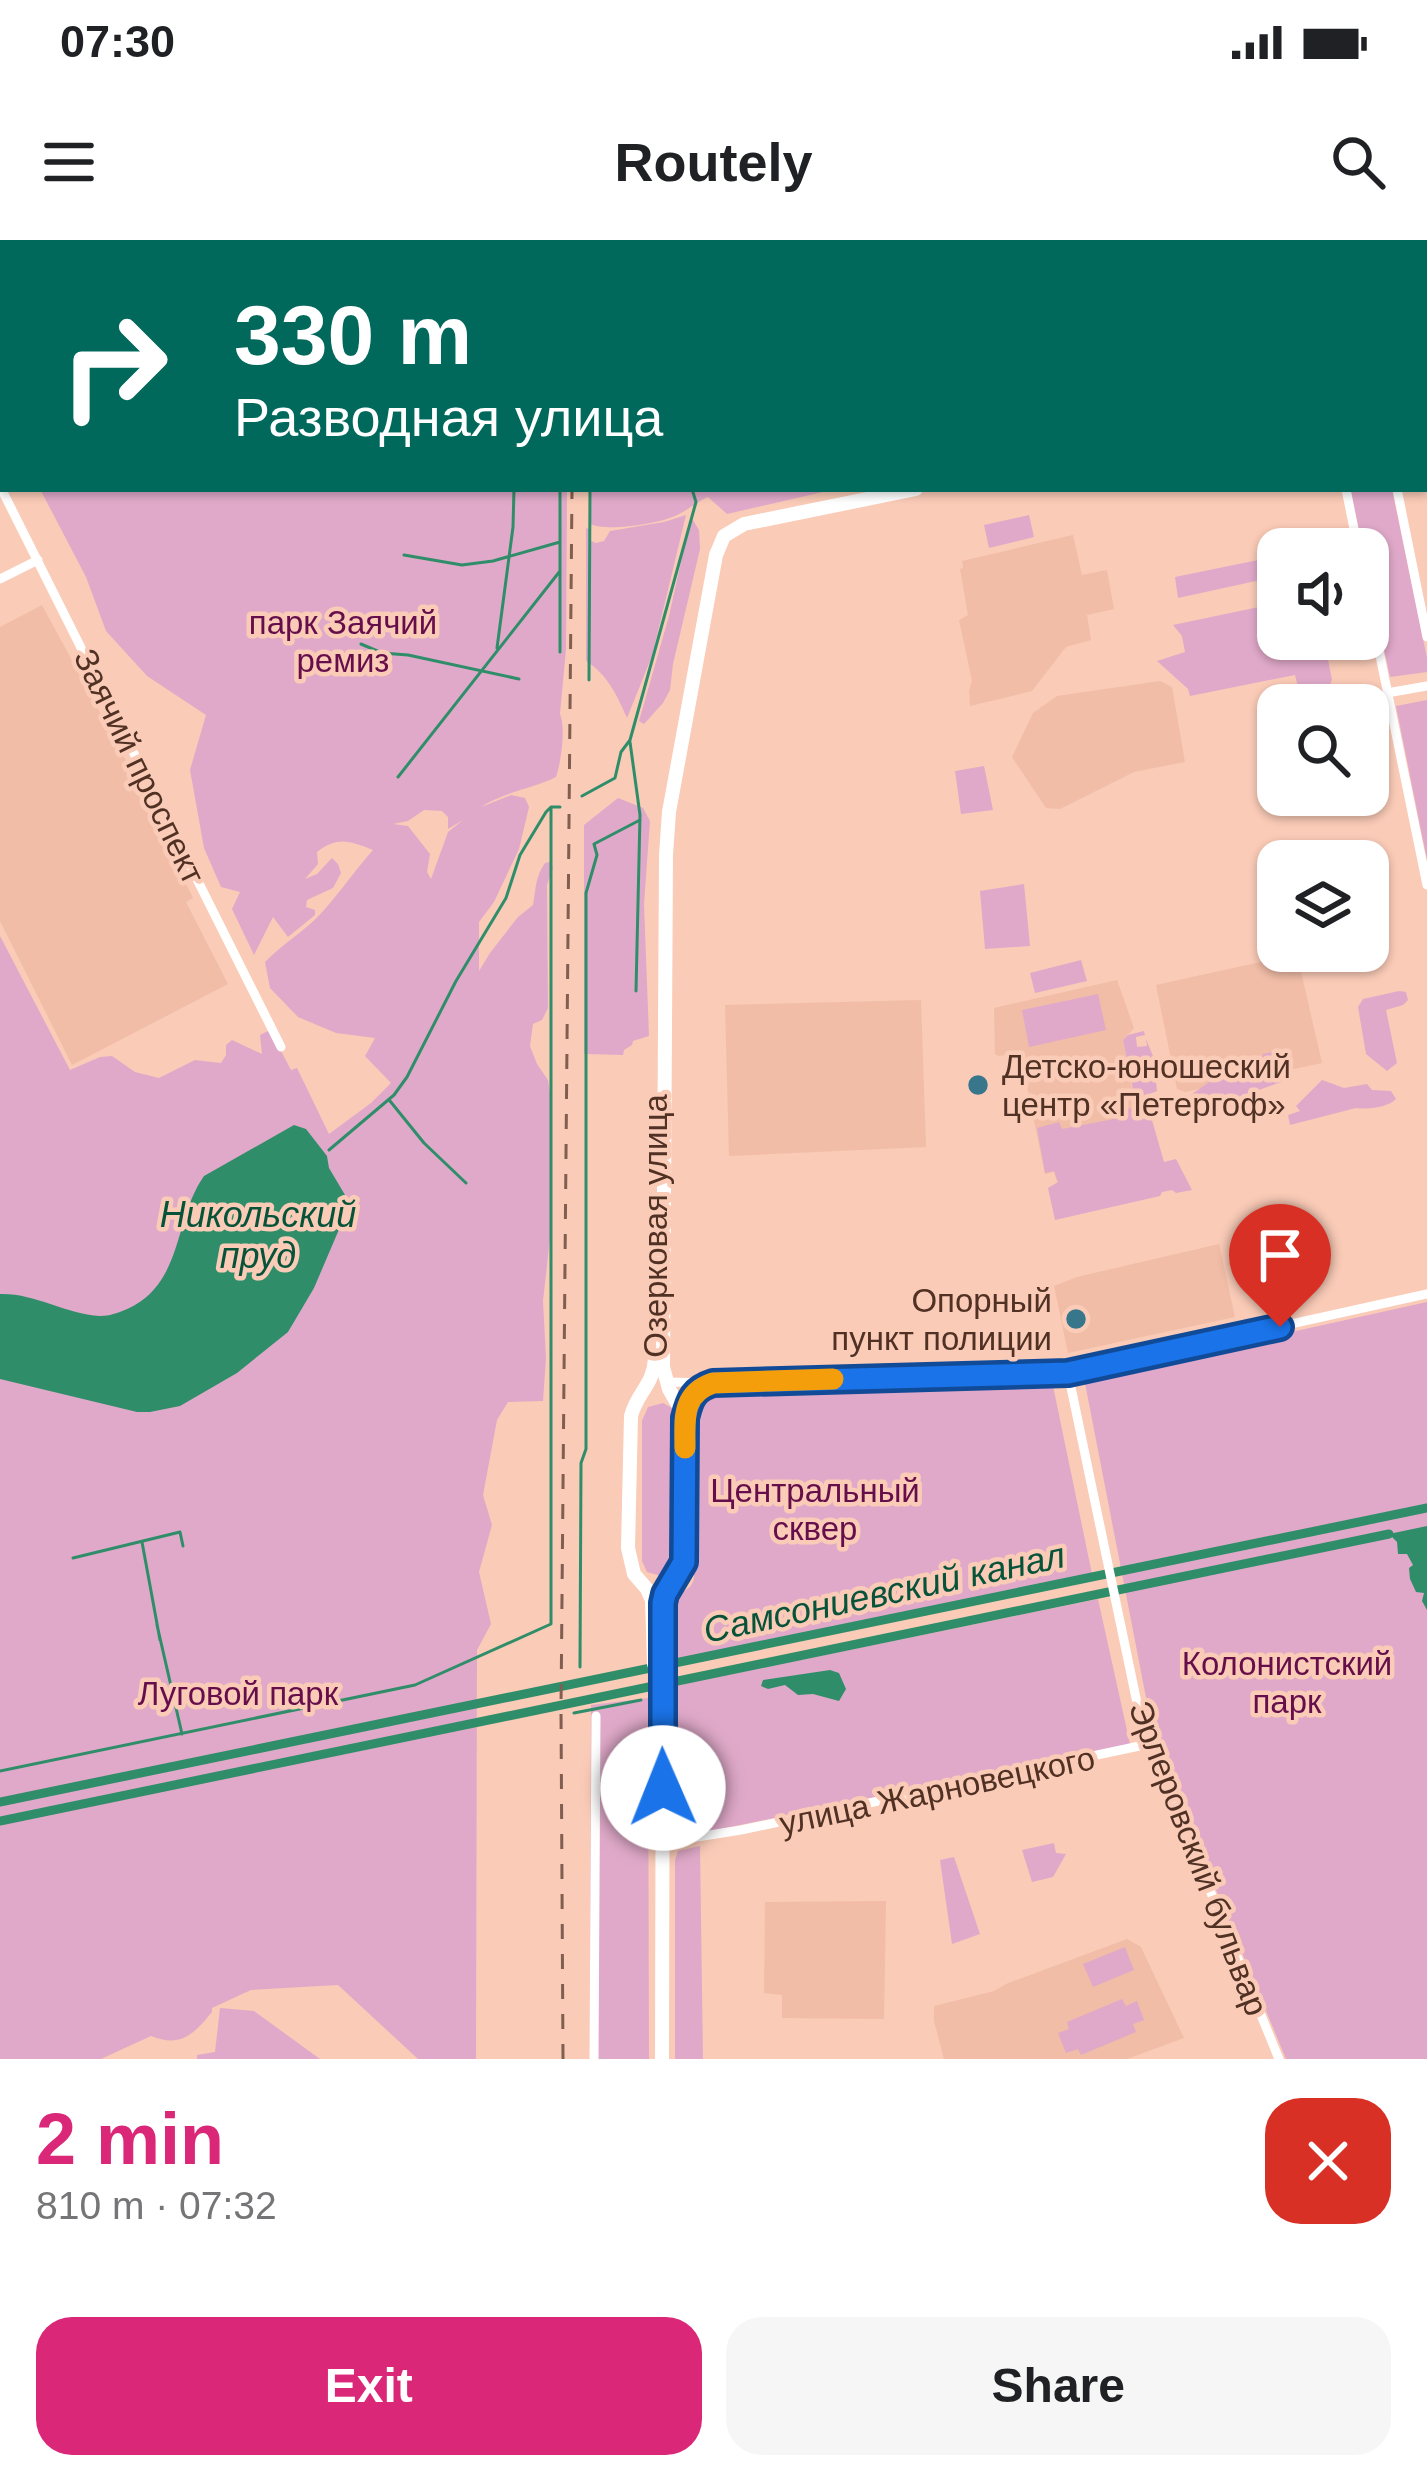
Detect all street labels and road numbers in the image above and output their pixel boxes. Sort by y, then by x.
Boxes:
street label: Заячий проспект [67,643,212,890]
street label: Озерковая улица [637,1094,674,1358]
street label: Эрлеровский бульвар [1121,1696,1276,2021]
street label: улица Жарновецкого [776,1739,1098,1842]

